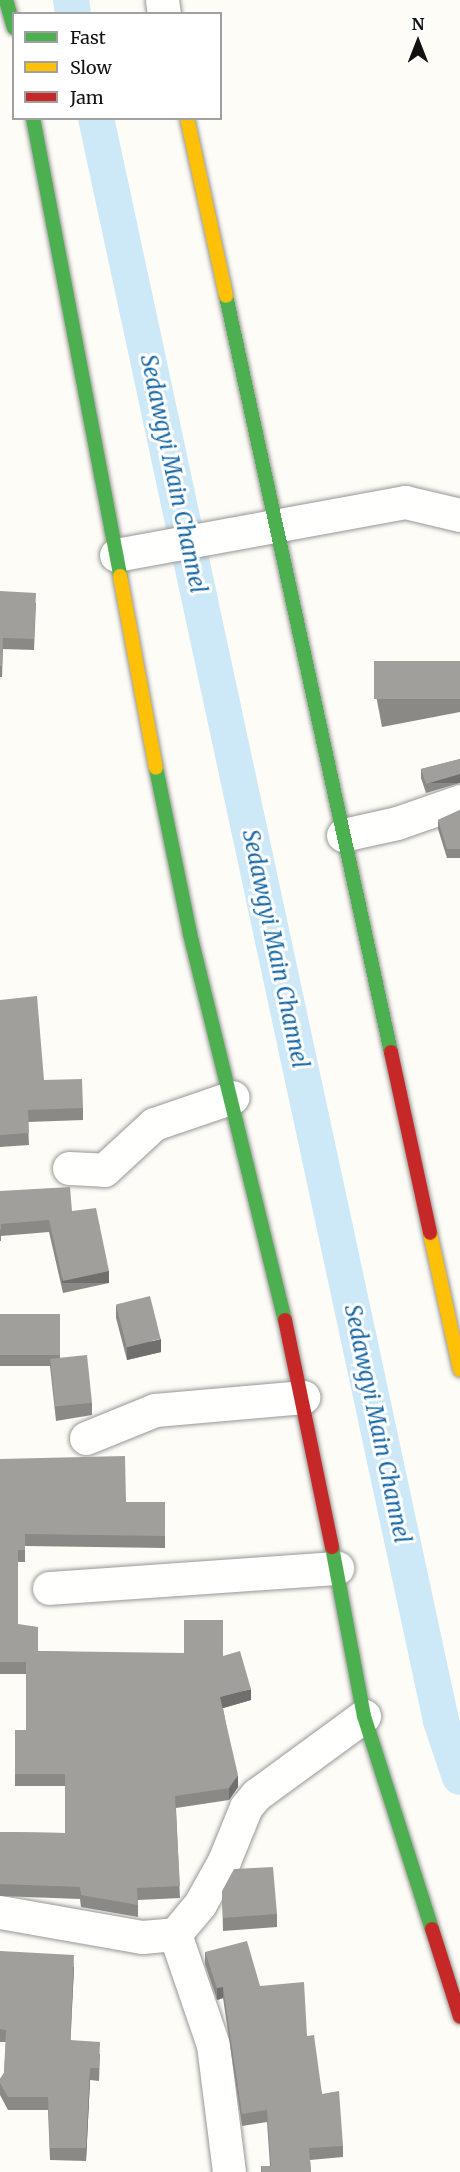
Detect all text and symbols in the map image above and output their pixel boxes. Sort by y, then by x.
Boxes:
legend [12,12,222,120]
north arrow [388,12,448,72]
text: N [412,14,424,34]
text: Fast [70,26,106,49]
text: Slow [70,56,112,79]
text: Jam [70,86,104,109]
water label: Sedawgyi Main Channel [135,352,211,596]
water label: Sedawgyi Main Channel [237,827,313,1071]
water label: Sedawgyi Main Channel [339,1302,415,1546]

